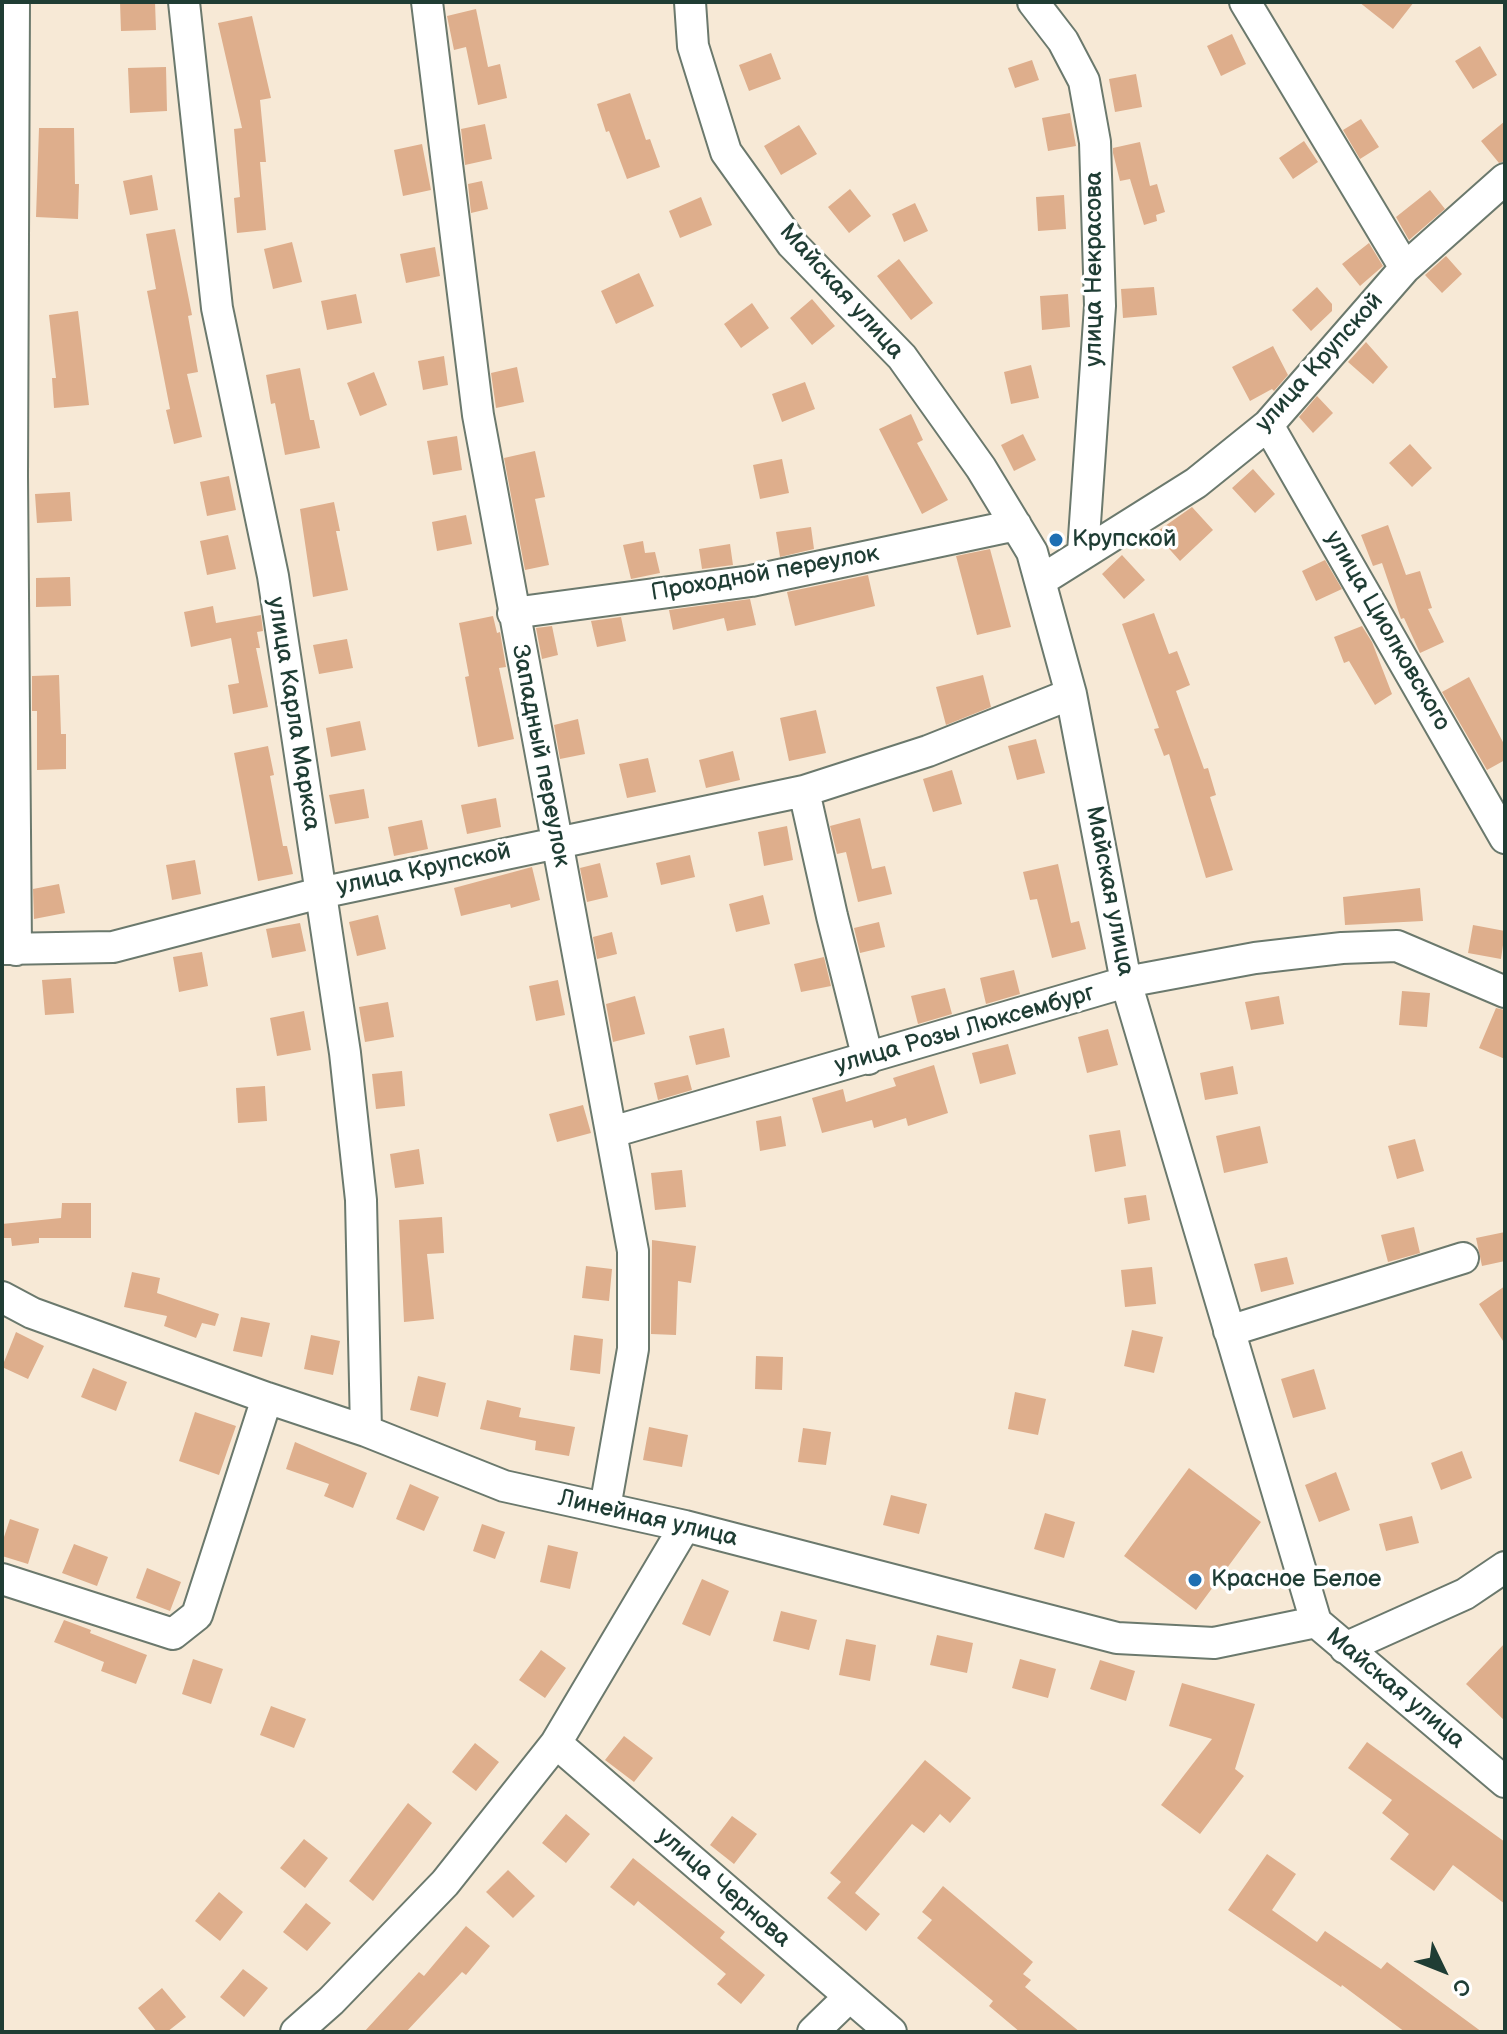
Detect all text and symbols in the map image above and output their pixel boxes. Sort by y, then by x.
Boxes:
street label: улица Некрасова [1081,171,1109,367]
street label: Майская улица [773,218,909,366]
street label: улица Крупской [1250,288,1390,438]
place label: Крупской [1072,526,1176,554]
street label: улица Циолковского [1318,526,1456,736]
marker: Крупской [1047,531,1065,549]
street label: Проходной переулок [649,540,881,608]
street label: улица Карла Маркса [260,595,326,833]
street label: Западный переулок [504,642,576,870]
street label: Майская улица [1078,804,1140,978]
street label: улица Крупской [334,837,514,903]
street label: улица Розы Люксембург [832,979,1098,1081]
street label: Линейная улица [555,1484,741,1554]
place label: Красное Белое [1211,1566,1381,1594]
marker: Красное Белое [1186,1571,1204,1589]
street label: Майская улица [1320,1623,1470,1755]
street label: улица Чернова [650,1822,796,1954]
north arrow [1403,1930,1483,2010]
text: С [1446,1972,1476,2002]

